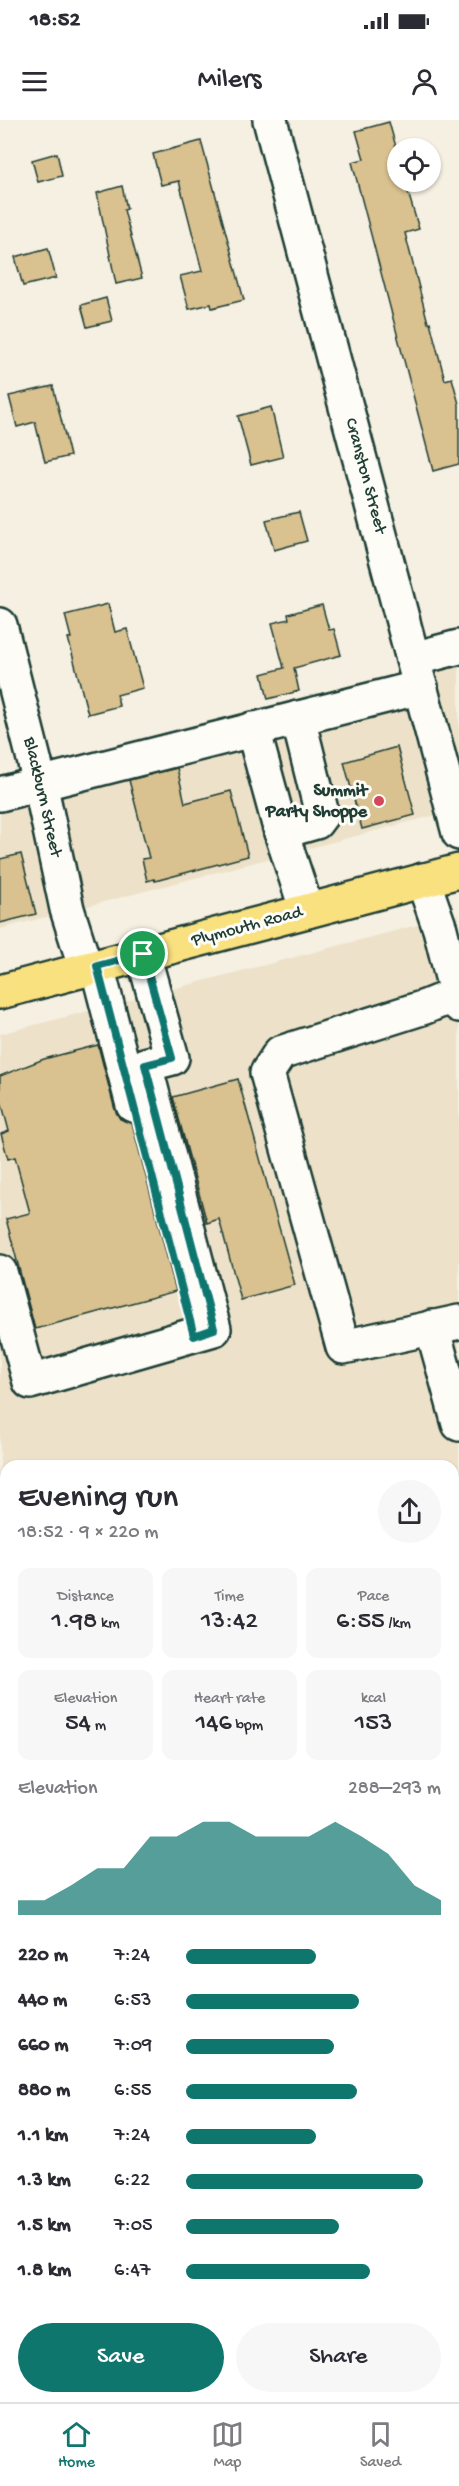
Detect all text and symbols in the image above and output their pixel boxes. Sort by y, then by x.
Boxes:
text: 18:52 [30,8,80,34]
icon: menu [18,65,51,98]
text: Milers [198,65,261,97]
icon: person [408,65,441,98]
map controls [387,138,441,192]
button: locate [387,138,441,192]
street label: Cranston Street [339,416,391,538]
street label: Blackburn Street [18,734,66,861]
place label: Summit Party Shoppe [265,781,369,823]
marker: Summit Party Shoppe [372,794,386,808]
street label: Plymouth Road [188,902,306,952]
pin [117,928,168,979]
icon: arrive [126,937,159,970]
text: Evening run [18,1480,178,1518]
button: share [378,1480,441,1543]
text: 18:52 · 9 × 220 m [18,1522,158,1545]
text: Distance [57,1588,114,1607]
text: Time [215,1588,244,1607]
text: Pace [358,1588,389,1607]
text: 1.98 [51,1607,97,1638]
text: 13:42 [201,1607,258,1638]
text: 6:55 [336,1607,385,1638]
text: km [97,1615,120,1634]
text: /km [385,1615,411,1634]
text: Elevation [54,1690,117,1709]
text: Heart rate [194,1690,265,1709]
text: kcal [361,1690,386,1709]
text: 54 [65,1709,91,1740]
text: 146 [196,1709,232,1740]
text: 153 [355,1709,392,1740]
text: m [91,1717,106,1736]
text: bpm [232,1717,263,1736]
text: Elevation [18,1778,98,1801]
text: 288–293 m [348,1778,441,1801]
text: 220 m [18,1945,68,1968]
text: 7:24 [114,1945,150,1968]
text: 440 m [18,1990,67,2013]
text: 6:53 [114,1990,151,2013]
text: 660 m [18,2035,69,2058]
text: 7:09 [114,2035,152,2058]
text: 880 m [18,2080,70,2103]
text: 6:55 [114,2080,151,2103]
text: 1.1 km [18,2125,68,2148]
text: 7:24 [114,2125,150,2148]
text: 1.3 km [18,2170,71,2193]
text: 6:22 [114,2170,150,2193]
text: 1.5 km [18,2215,71,2238]
text: 7:05 [114,2215,153,2238]
text: 1.8 km [18,2260,71,2283]
text: 6:47 [114,2260,150,2283]
button: Save [18,2323,224,2392]
button: Share [236,2323,441,2392]
tab: Home [58,2418,95,2473]
tab: Map [211,2418,244,2473]
tab: Saved [360,2418,401,2473]

